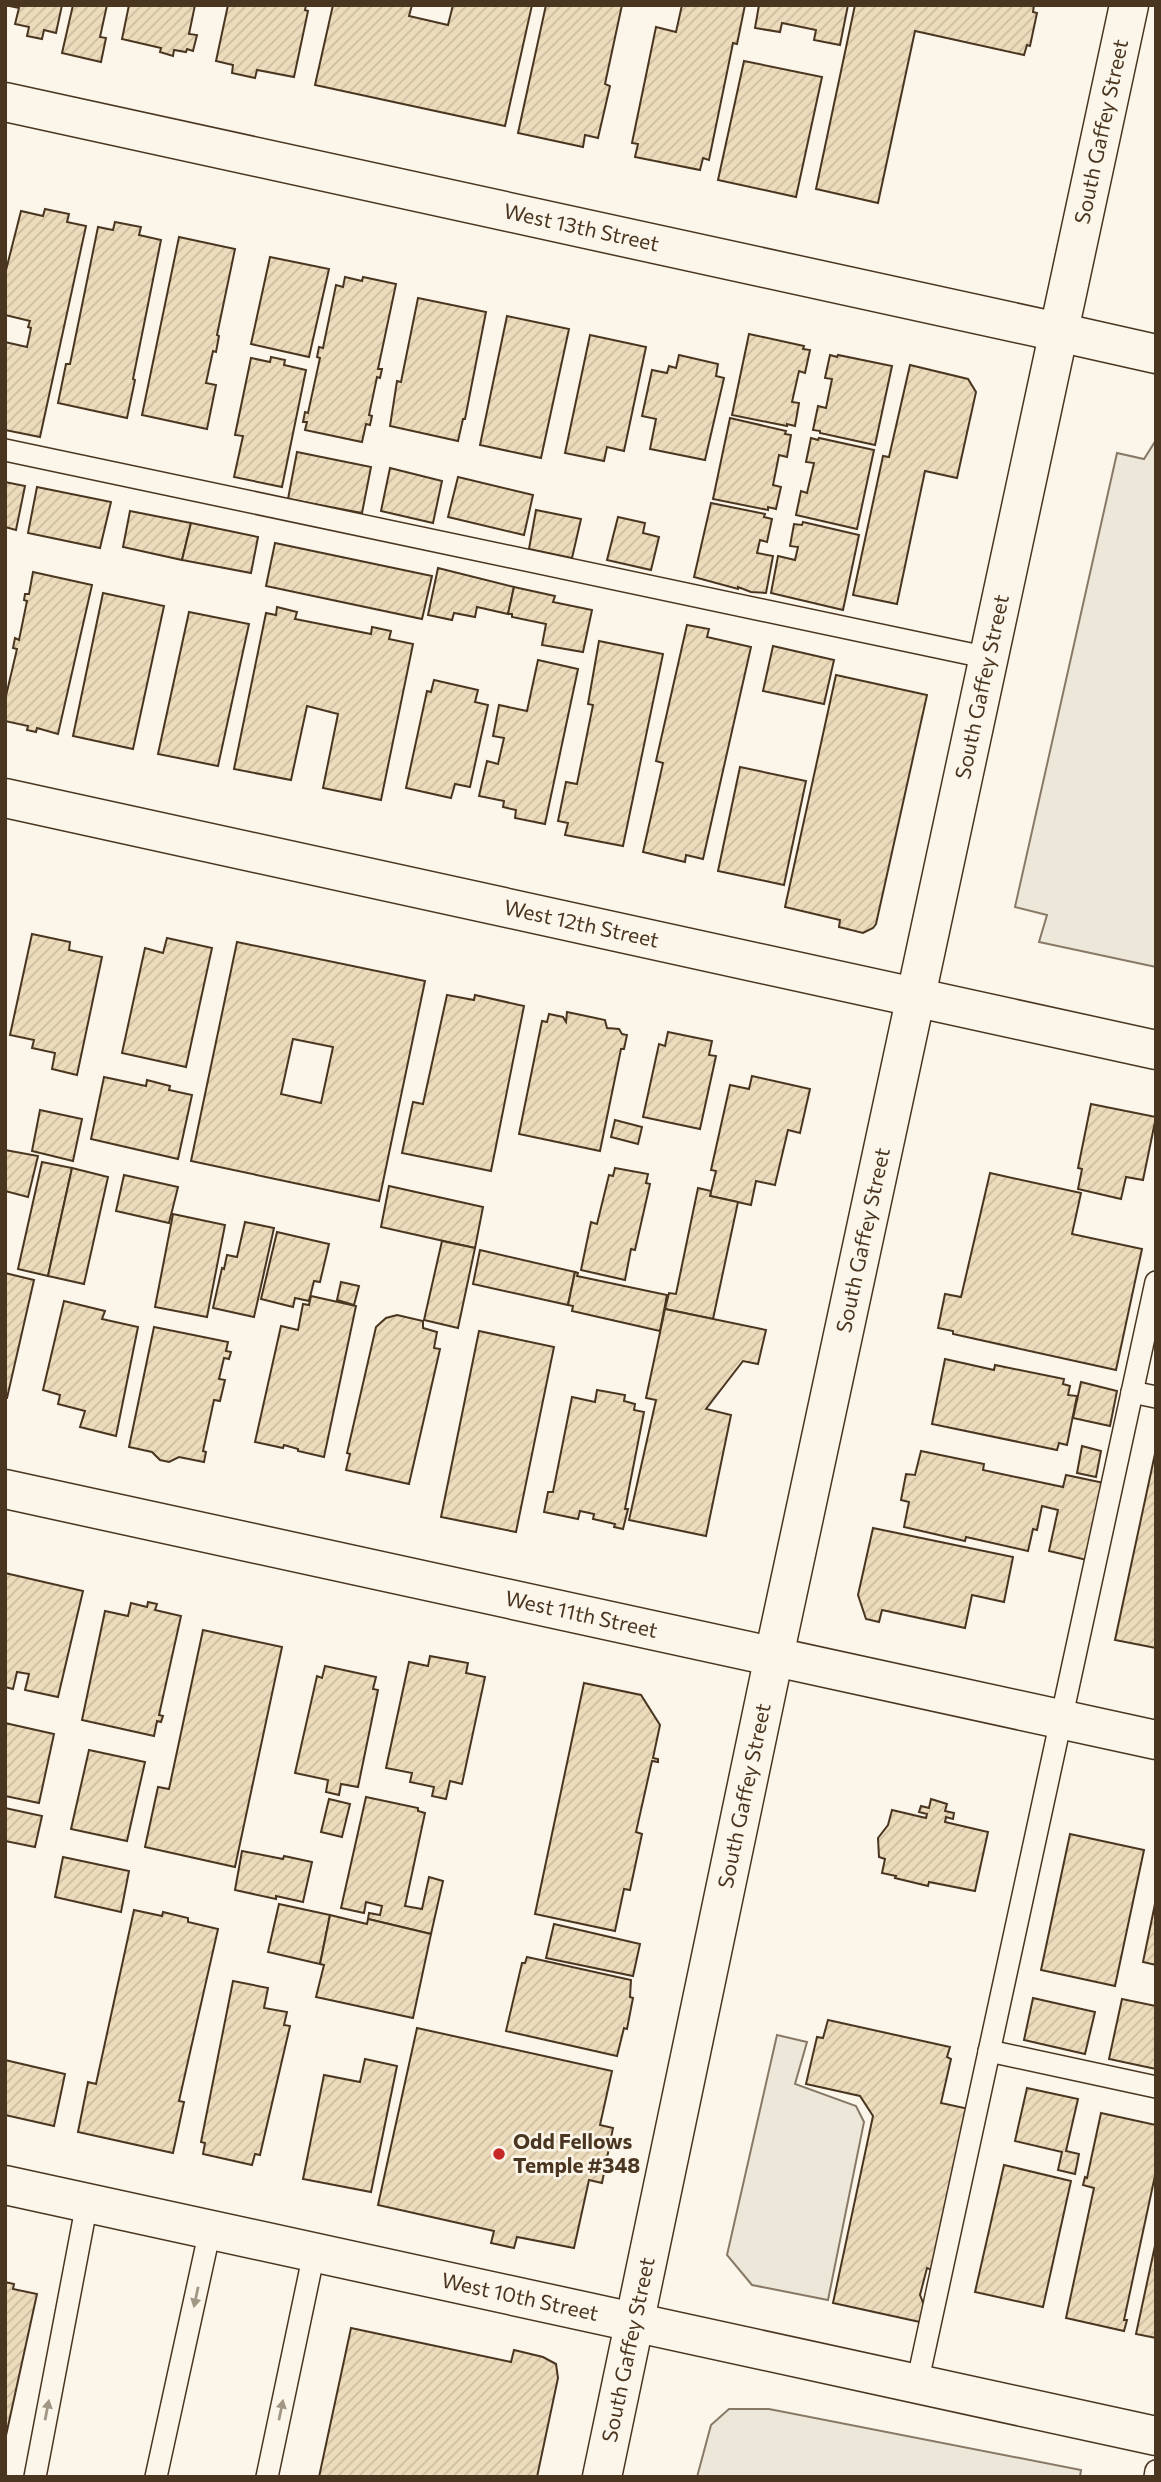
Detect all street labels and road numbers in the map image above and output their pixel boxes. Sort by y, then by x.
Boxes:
street label: South Gaffey Street [1068,37,1132,226]
street label: West 13th Street [502,197,662,256]
street label: South Gaffey Street [949,592,1013,781]
street label: West 12th Street [502,894,661,952]
street label: South Gaffey Street [830,1145,894,1335]
street label: West 11th Street [503,1584,660,1642]
street label: South Gaffey Street [712,1701,775,1890]
street label: South Gaffey Street [596,2255,659,2444]
street label: West 10th Street [439,2267,601,2325]

